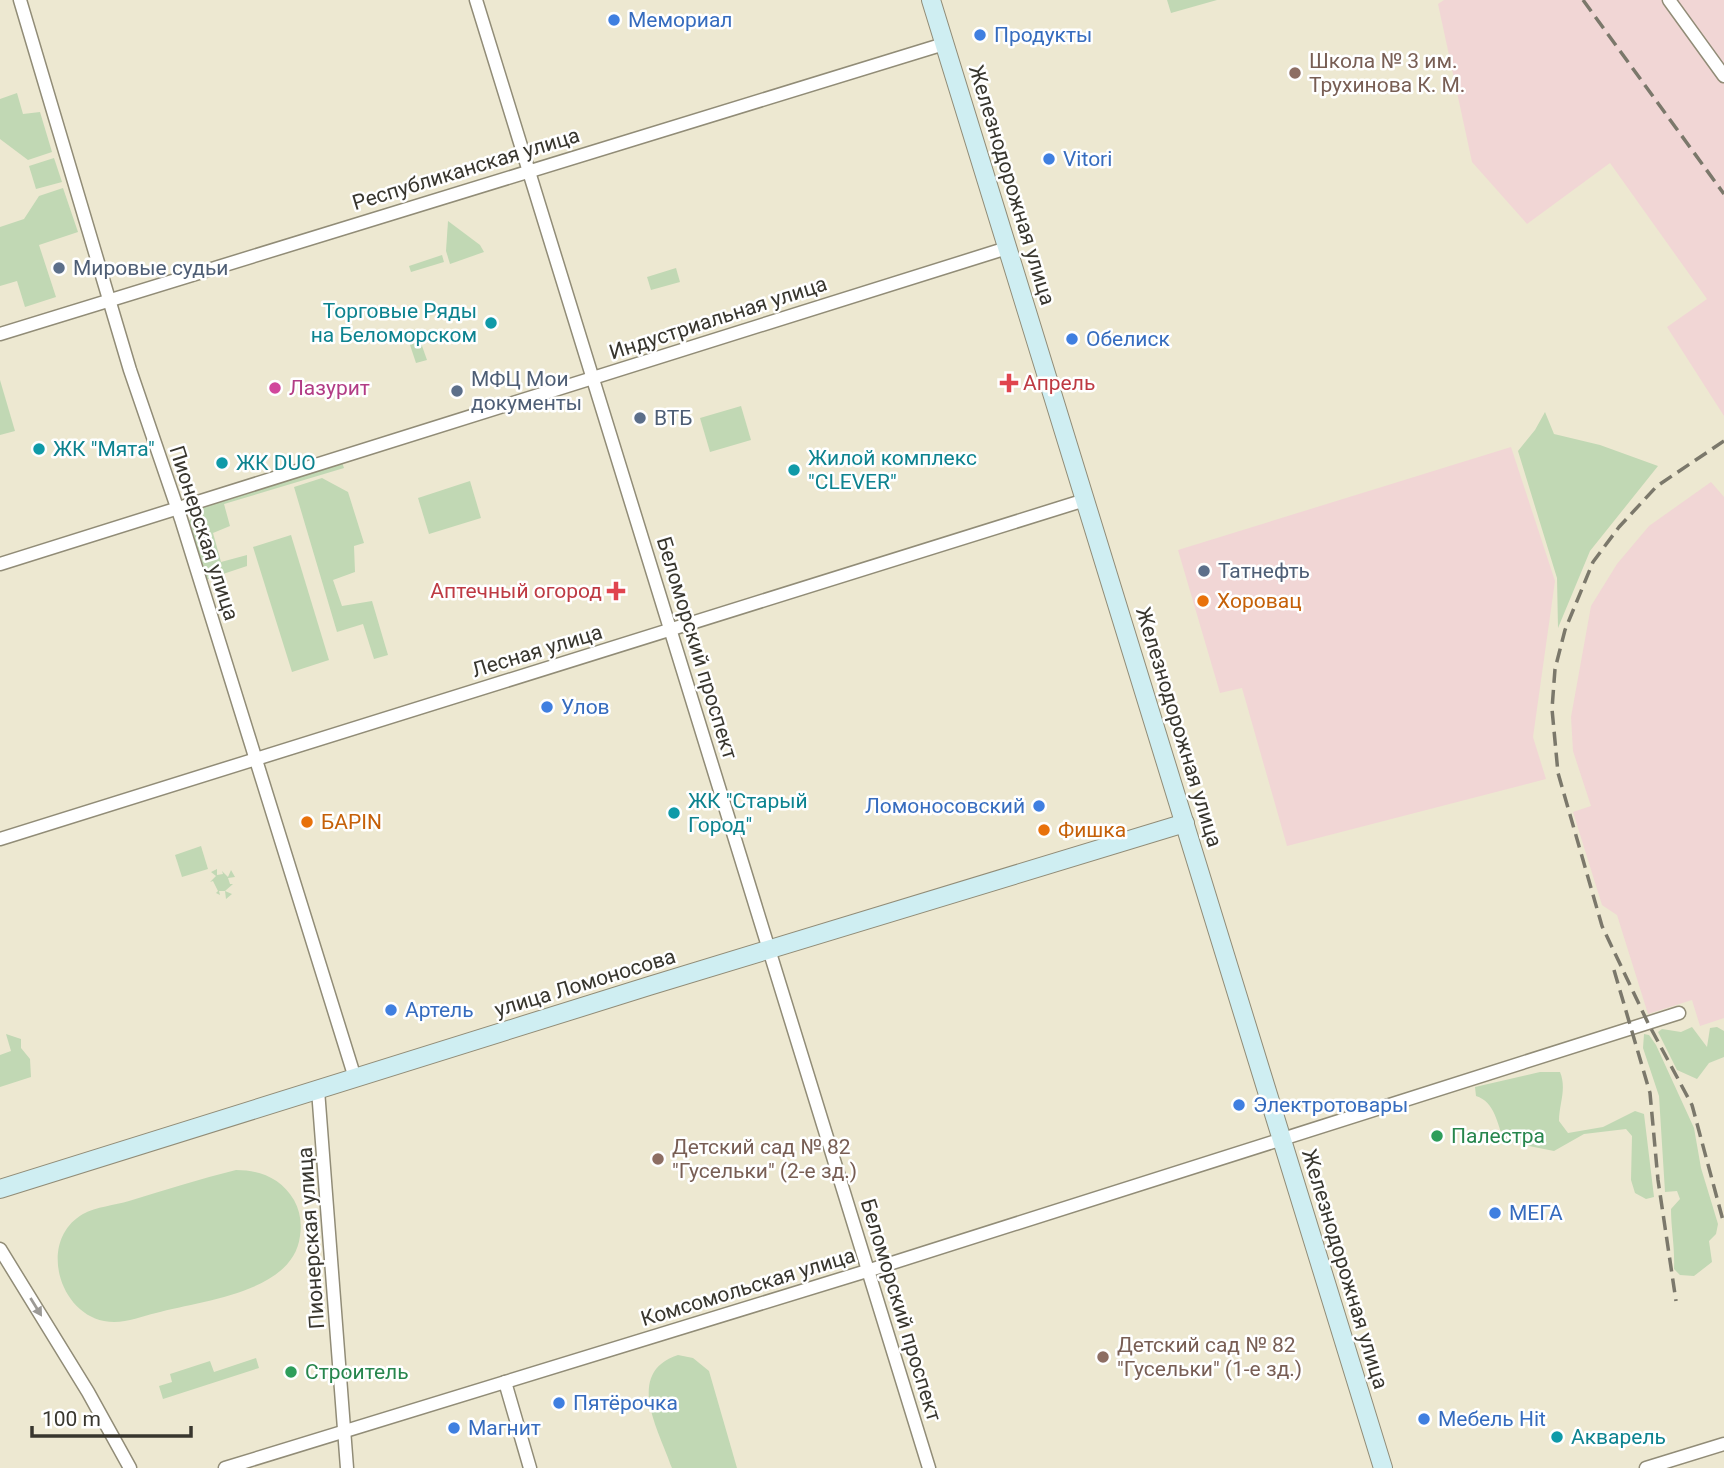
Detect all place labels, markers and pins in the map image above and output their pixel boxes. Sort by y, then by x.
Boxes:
place label: Мемориал [628,8,733,32]
marker: Мемориал [606,12,622,28]
place label: Продукты [994,23,1092,47]
marker: Продукты [972,27,988,43]
place label: Школа № 3 им. Трухинова К. М. [1309,49,1465,97]
marker: Школа № 3 им. Трухинова К. М. [1287,65,1303,81]
place label: Vitori [1063,147,1112,171]
marker: Vitori [1041,151,1057,167]
place label: Мировые судьи [73,256,228,280]
marker: Мировые судьи [51,260,67,276]
place label: Торговые Ряды на Беломорском [311,299,477,347]
marker: Торговые Ряды на Беломорском [483,315,499,331]
place label: Обелиск [1086,327,1170,351]
marker: Обелиск [1064,331,1080,347]
place label: МФЦ Мои документы [471,367,582,415]
place label: Апрель [1023,371,1095,395]
marker: Апрель [1001,375,1017,391]
place label: Лазурит [289,376,370,400]
marker: Лазурит [267,380,283,396]
marker: МФЦ Мои документы [449,383,465,399]
place label: ВТБ [654,406,693,430]
marker: ВТБ [632,410,648,426]
place label: ЖК "Мята" [53,437,155,461]
marker: ЖК "Мята" [31,441,47,457]
place label: Жилой комплекс "СLEVER" [808,446,977,494]
place label: ЖК DUO [236,451,316,475]
marker: ЖК DUO [214,455,230,471]
marker: Жилой комплекс "СLEVER" [786,462,802,478]
place label: Татнефть [1218,559,1310,583]
marker: Татнефть [1196,563,1212,579]
place label: Аптечный огород [430,579,602,603]
marker: Аптечный огород [608,583,624,599]
place label: Хоровац [1217,589,1302,613]
marker: Хоровац [1195,593,1211,609]
place label: Улов [561,695,610,719]
marker: Улов [539,699,555,715]
place label: ЖК "Старый Город" [688,789,808,837]
place label: Ломоносовский [865,794,1025,818]
marker: Ломоносовский [1031,798,1047,814]
marker: ЖК "Старый Город" [666,805,682,821]
place label: БАРIN [321,810,382,834]
marker: БАРIN [299,814,315,830]
place label: Фишка [1058,818,1126,842]
marker: Фишка [1036,822,1052,838]
place label: Артель [405,998,474,1022]
marker: Артель [383,1002,399,1018]
place label: Электротовары [1253,1093,1408,1117]
marker: Электротовары [1231,1097,1247,1113]
place label: Палестра [1451,1124,1545,1148]
marker: Палестра [1429,1128,1445,1144]
place label: Детский сад № 82 "Гусельки" (2-е зд.) [672,1135,857,1183]
marker: Детский сад № 82 "Гусельки" (2-е зд.) [650,1151,666,1167]
place label: МЕГА [1509,1201,1563,1225]
marker: МЕГА [1487,1205,1503,1221]
place label: Детский сад № 82 "Гусельки" (1-е зд.) [1117,1333,1302,1381]
marker: Детский сад № 82 "Гусельки" (1-е зд.) [1095,1349,1111,1365]
place label: Строитель [305,1360,409,1384]
marker: Строитель [283,1364,299,1380]
place label: Пятёрочка [573,1391,678,1415]
marker: Пятёрочка [551,1395,567,1411]
place label: Мебель Hit [1438,1407,1546,1431]
marker: Мебель Hit [1416,1411,1432,1427]
place label: Магнит [468,1416,541,1440]
marker: Магнит [446,1420,462,1436]
place label: Акварель [1571,1425,1666,1449]
marker: Акварель [1549,1429,1565,1445]

